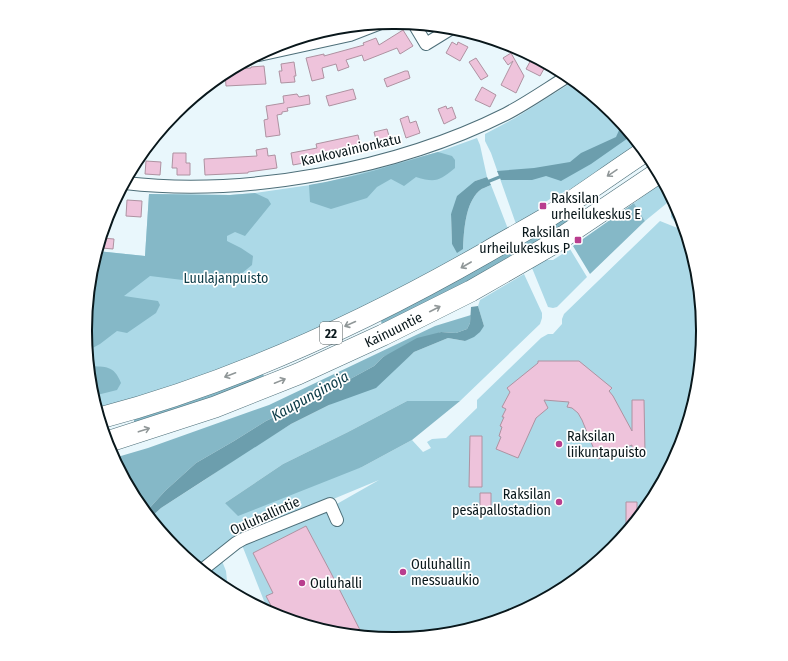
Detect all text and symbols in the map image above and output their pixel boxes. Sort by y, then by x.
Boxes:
street label: Kaukovainionkatu [299,130,403,170]
one-way arrow [606,170,618,178]
place label: Raksilan urheilukeskus E [551,190,641,223]
marker: Raksilan urheilukeskus E [538,201,548,211]
place label: Raksilan urheilukeskus P [479,224,570,257]
marker: Raksilan urheilukeskus P [573,235,583,245]
one-way arrow [460,261,472,269]
park label: Luulajanpuisto [184,270,268,287]
one-way arrow [429,304,441,312]
street label: Kainuuntie [362,308,425,351]
one-way arrow [345,321,357,328]
road number: 22 [320,322,342,344]
water label: Kaupunginoja [268,367,352,425]
one-way arrow [225,372,237,379]
one-way arrow [273,377,285,385]
one-way arrow [137,426,150,433]
place label: Raksilan liikuntapuisto [567,428,646,461]
marker: Raksilan liikuntapuisto [554,439,564,449]
place label: Raksilan pesäpallostadion [452,486,551,519]
street label: Ouluhallintie [227,493,303,539]
marker: Raksilan pesäpallostadion [554,497,564,507]
place label: Ouluhallin messuaukio [411,556,479,589]
marker: Ouluhallin messuaukio [398,567,408,577]
place label: Ouluhalli [310,575,362,592]
marker: Ouluhalli [297,578,307,588]

